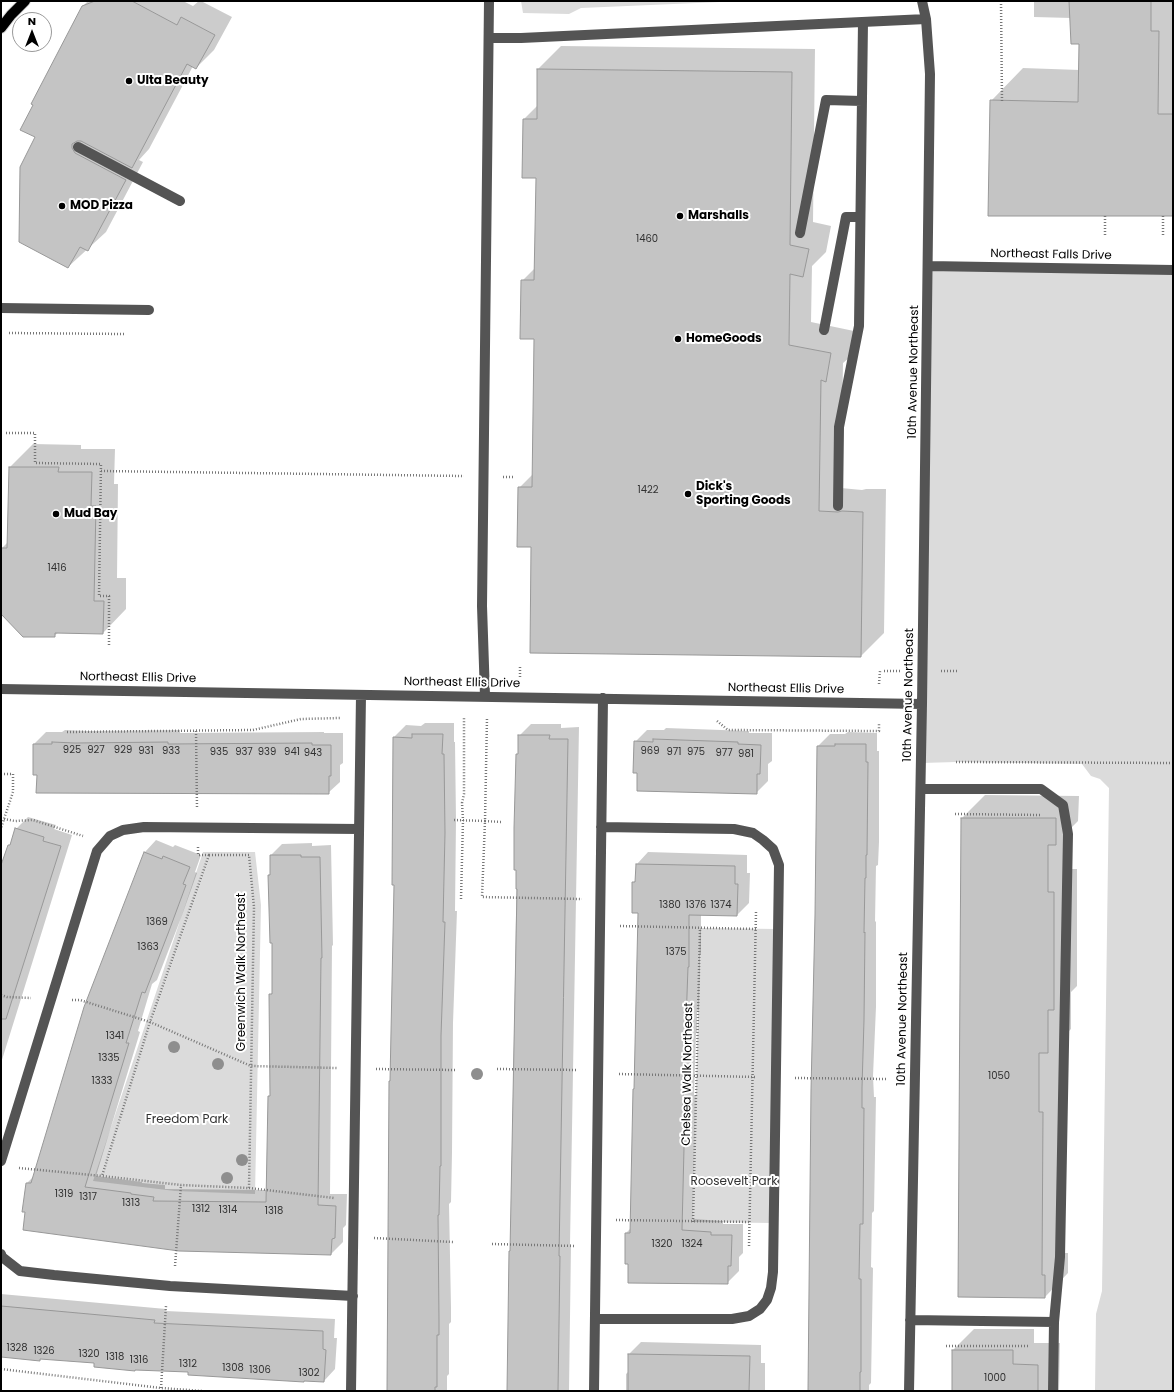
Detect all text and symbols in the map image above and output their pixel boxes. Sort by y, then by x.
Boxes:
north arrow [12,12,52,52]
text: N [28,13,36,29]
place label: Ulta Beauty [137,74,209,88]
marker: Ulta Beauty [124,76,134,86]
place label: MOD Pizza [70,199,133,213]
marker: MOD Pizza [57,201,67,211]
place label: Marshalls [688,209,749,223]
marker: Marshalls [675,211,685,221]
house number: 1460 [636,233,658,245]
street label: Northeast Falls Drive [990,247,1112,263]
street label: 10th Avenue Northeast [906,305,922,439]
place label: HomeGoods [686,332,762,346]
marker: HomeGoods [673,334,683,344]
place label: Dick's Sporting Goods [696,480,791,508]
house number: 1422 [638,484,658,496]
marker: Dick's Sporting Goods [683,489,693,499]
place label: Mud Bay [64,507,117,521]
marker: Mud Bay [51,509,61,519]
house number: 1416 [47,562,67,574]
street label: 10th Avenue Northeast [901,628,917,762]
street label: Northeast Ellis Drive [80,670,196,686]
street label: Northeast Ellis Drive [404,675,520,691]
street label: Northeast Ellis Drive [728,681,844,697]
house number: 925 [63,744,81,756]
house number: 927 [87,744,105,756]
house number: 929 [114,744,132,756]
house number: 931 [138,745,154,757]
house number: 933 [162,745,180,757]
house number: 969 [641,745,659,757]
house number: 935 [210,746,228,758]
house number: 937 [235,746,253,758]
house number: 939 [258,746,276,758]
house number: 941 [284,746,300,758]
house number: 971 [667,746,681,758]
house number: 975 [687,746,705,758]
house number: 943 [304,747,322,759]
house number: 977 [715,747,733,759]
house number: 981 [738,748,754,760]
street label: Greenwich Walk Northeast [235,893,249,1051]
house number: 1380 [659,899,681,911]
house number: 1376 [686,899,706,911]
house number: 1374 [711,899,731,911]
house number: 1369 [146,916,168,928]
house number: 1363 [137,941,159,953]
house number: 1375 [666,946,686,958]
street label: 10th Avenue Northeast [895,952,911,1086]
street label: Chelsea Walk Northeast [680,1002,696,1146]
house number: 1341 [106,1030,124,1042]
house number: 1335 [98,1052,120,1064]
house number: 1050 [988,1070,1010,1082]
house number: 1333 [92,1075,112,1087]
park label: Freedom Park [146,1113,228,1127]
park label: Roosevelt Park [691,1175,777,1189]
house number: 1319 [55,1188,73,1200]
house number: 1317 [79,1191,97,1203]
house number: 1313 [122,1197,140,1209]
house number: 1312 [192,1203,210,1215]
house number: 1314 [219,1204,237,1216]
house number: 1318 [265,1205,283,1217]
house number: 1320 [651,1238,673,1250]
house number: 1324 [681,1238,703,1250]
house number: 1328 [6,1342,28,1354]
house number: 1326 [33,1345,55,1357]
house number: 1320 [78,1348,100,1360]
house number: 1318 [106,1351,124,1363]
house number: 1316 [130,1354,148,1366]
house number: 1312 [179,1358,197,1370]
house number: 1308 [222,1362,244,1374]
house number: 1306 [249,1364,271,1376]
house number: 1302 [298,1367,320,1379]
house number: 1000 [984,1372,1006,1384]

